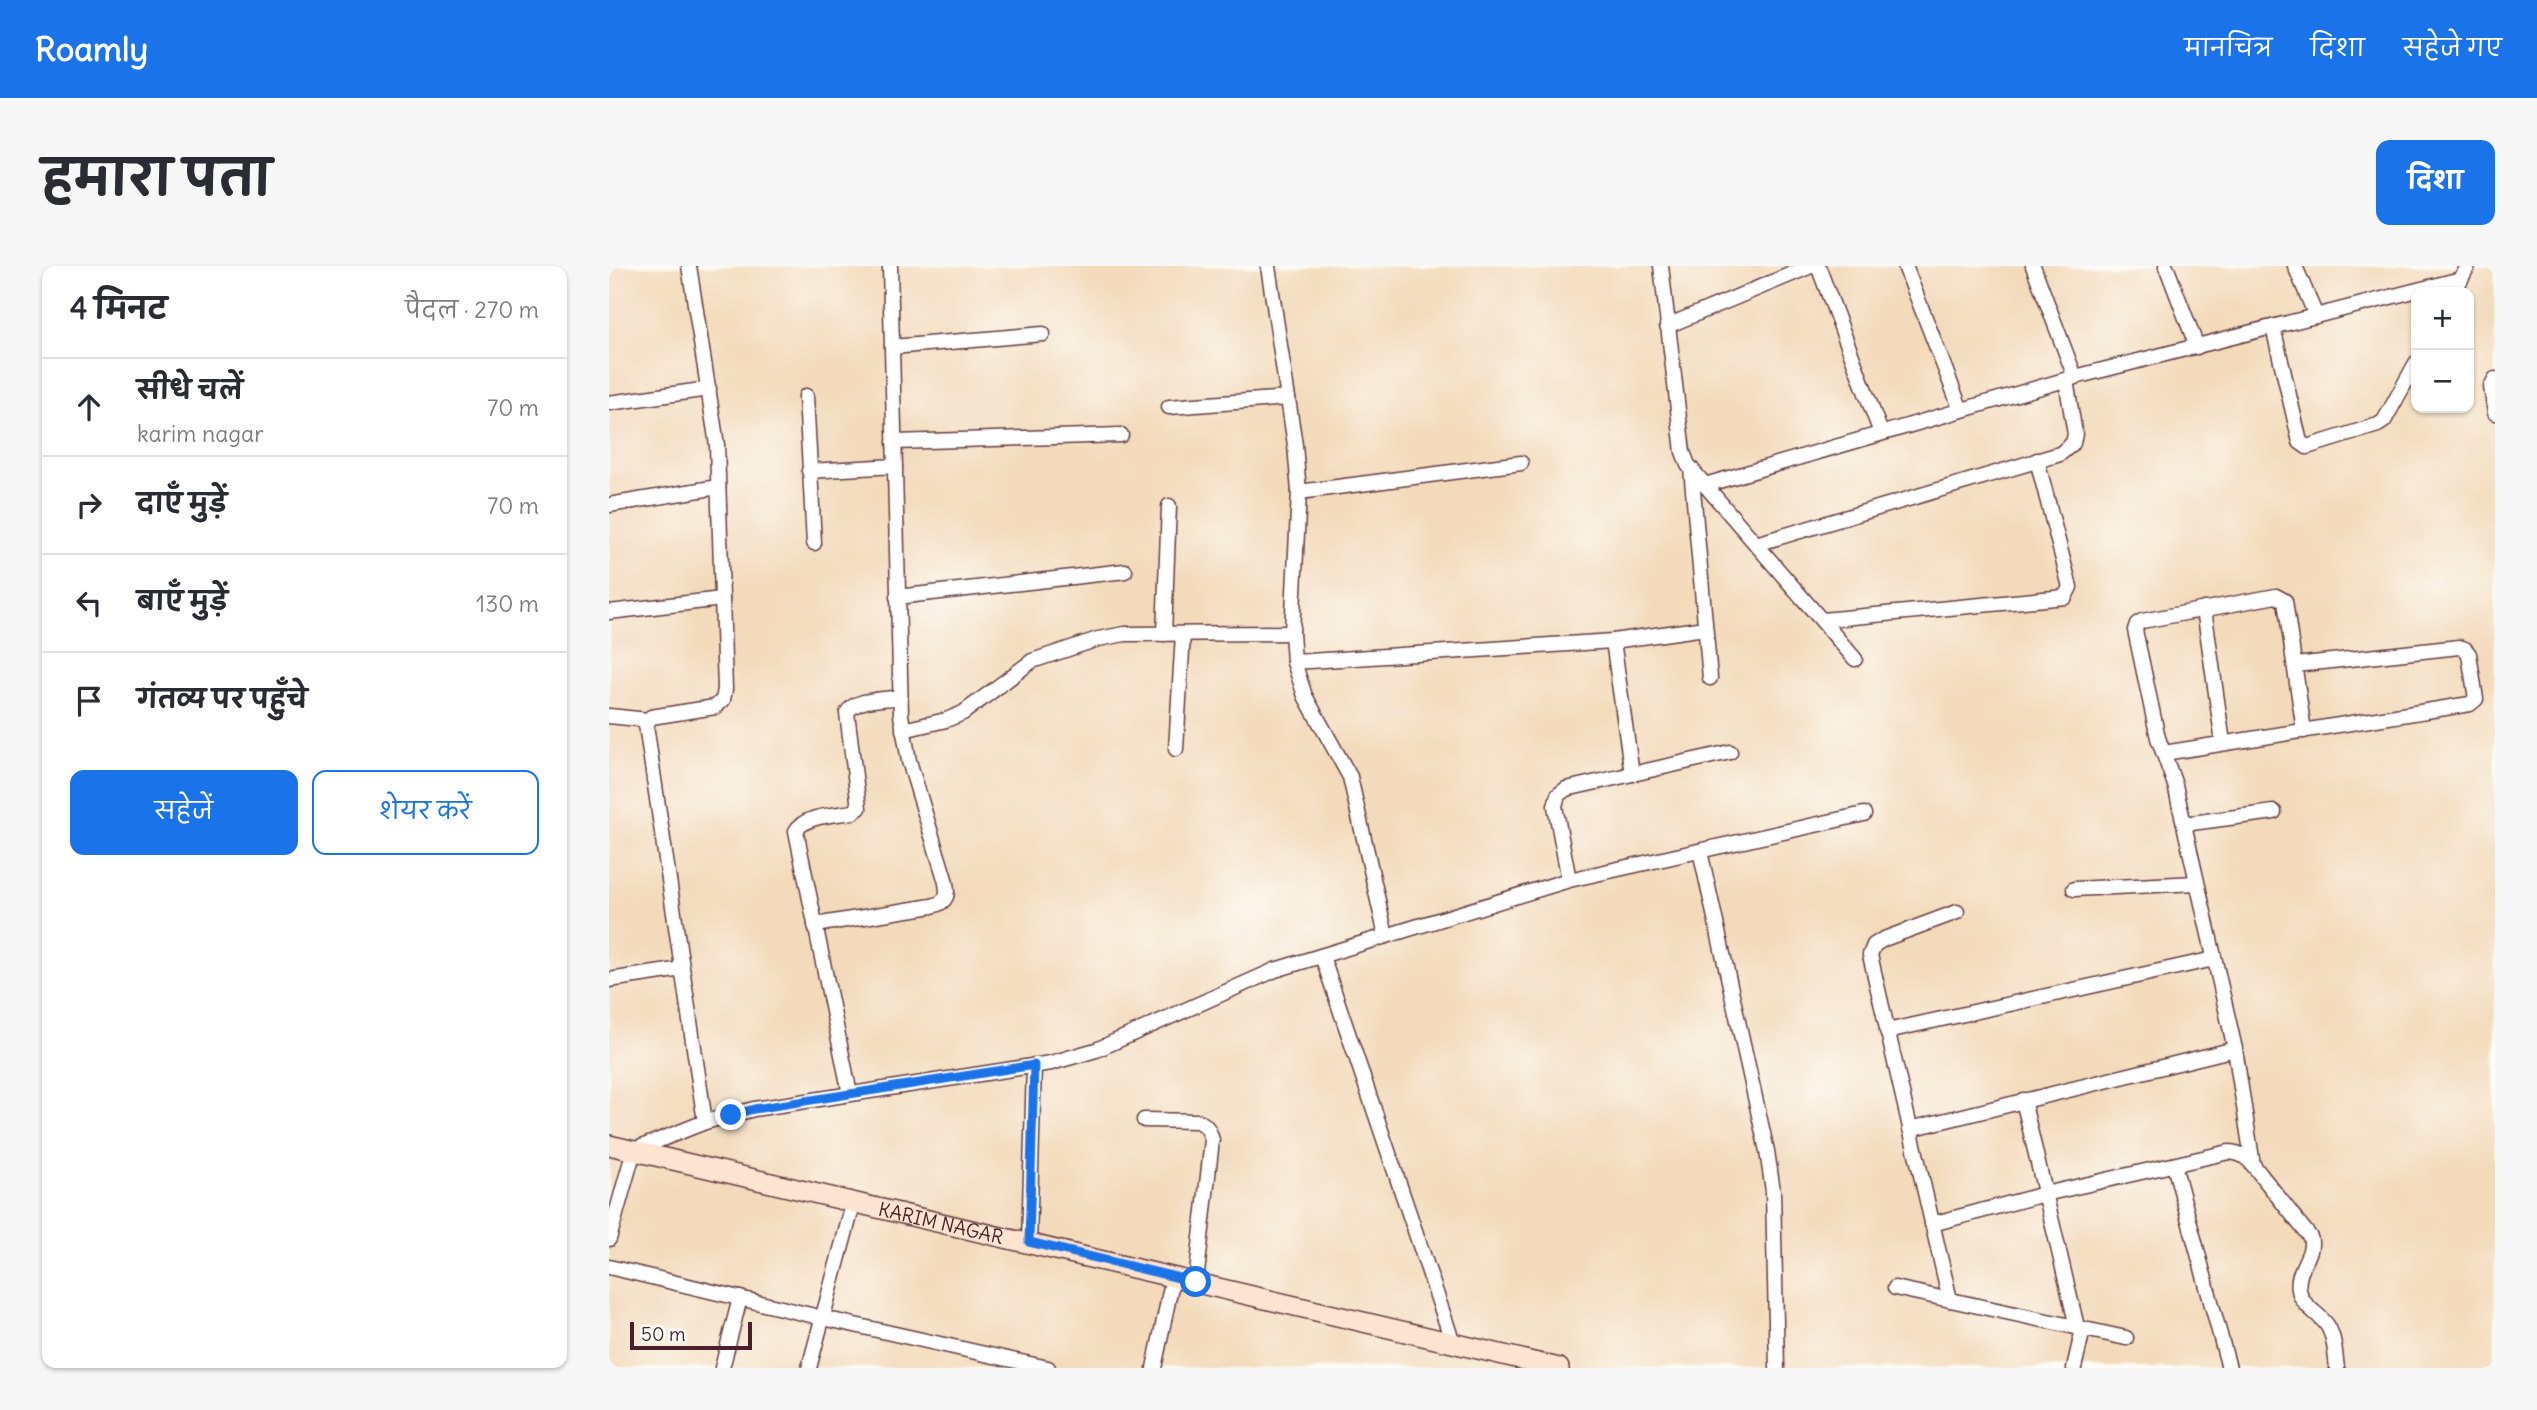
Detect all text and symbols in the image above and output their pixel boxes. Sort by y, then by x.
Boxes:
text: Roamly [35,28,148,70]
text: मानचित्र [2184,32,2272,62]
text: दिशा [2310,32,2365,62]
text: सहेजे गए [2403,32,2502,62]
button: दिशा [2376,140,2495,225]
text: हमारा पता [42,147,271,208]
map controls [2411,287,2474,413]
button: + [2411,287,2474,350]
text: 4 मिनट [70,289,167,327]
text: पैदल · 270 m [405,295,539,324]
button: − [2411,350,2474,413]
text: सीधे चलें [137,373,243,406]
icon: ahead [70,388,108,426]
text: 70 m [487,393,539,422]
text: karim nagar [137,419,264,448]
icon: right [70,486,108,524]
text: दाएँ मुड़ें [137,486,227,519]
text: 70 m [487,491,539,520]
icon: left [70,584,108,622]
text: बाएँ मुड़ें [137,584,228,617]
text: 130 m [476,589,539,618]
icon: arrive [70,682,108,720]
text: गंतव्य पर पहुँचे [137,682,307,715]
button: सहेजें [70,770,298,855]
button: शेयर करें [312,770,539,855]
route end [715,1099,746,1130]
street label: KARIM NAGAR [876,1197,1006,1249]
route start [1180,1266,1211,1297]
scale bar [630,1319,753,1351]
text: 50 m [641,1322,686,1346]

